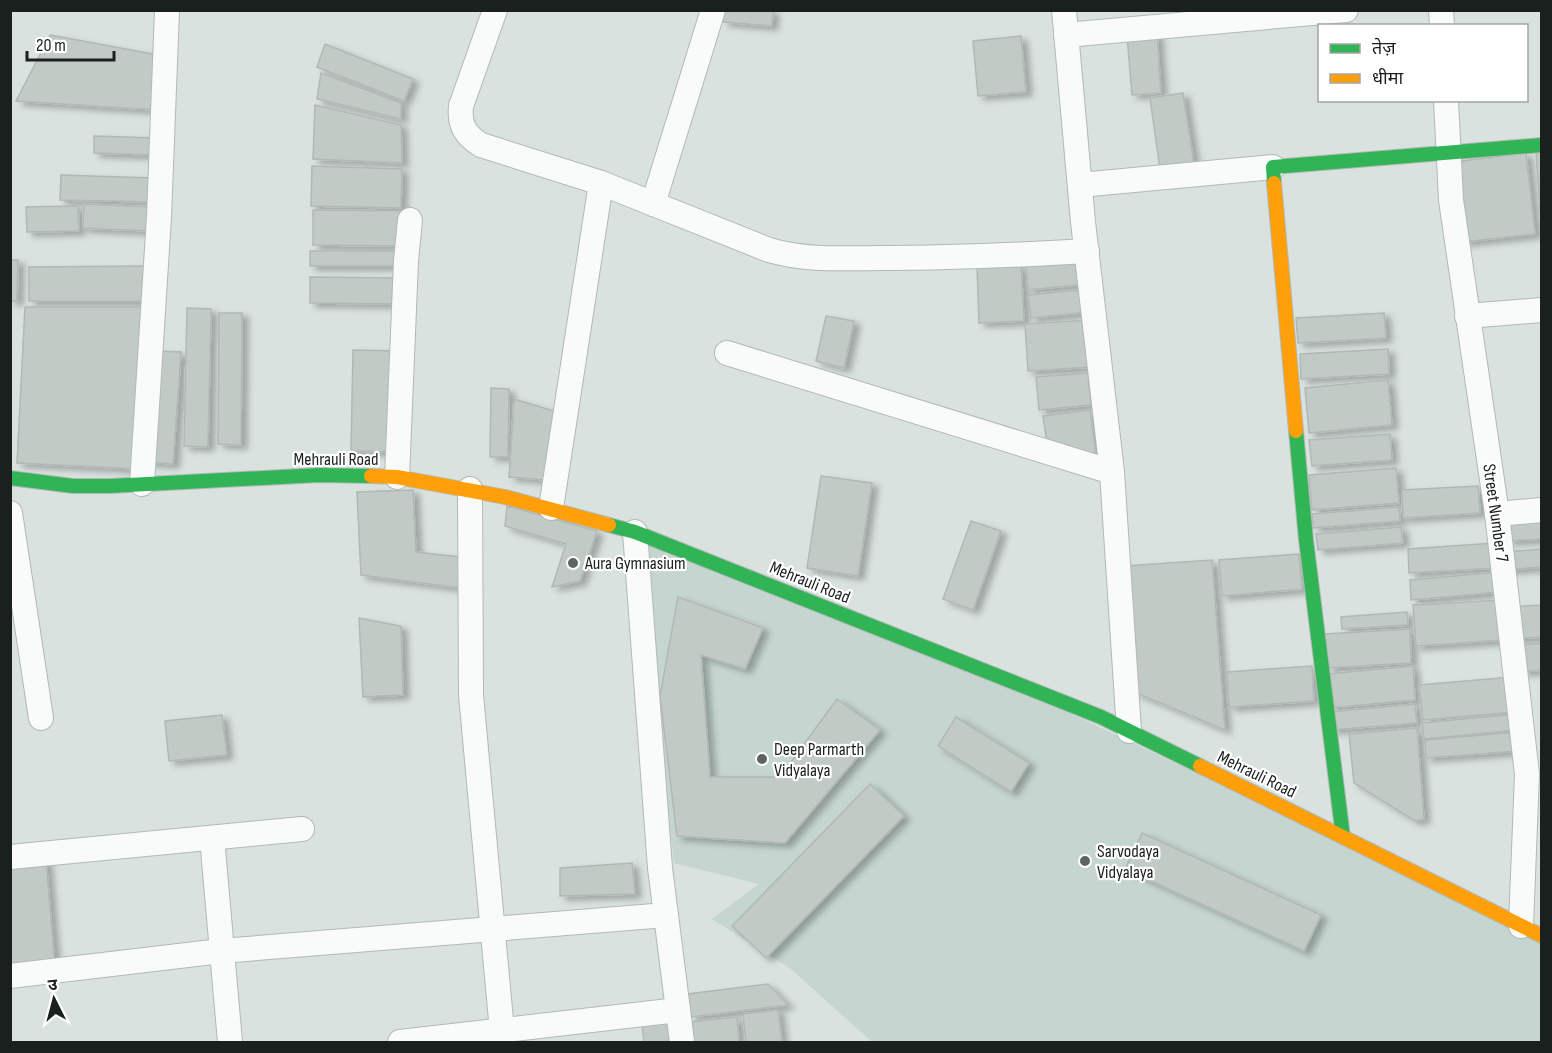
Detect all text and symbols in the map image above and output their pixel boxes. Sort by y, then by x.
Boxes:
scale bar [27,24,114,62]
legend [1318,24,1528,102]
text: 20 m [36,35,66,56]
text: तेज़ [1372,37,1396,59]
text: धीमा [1372,68,1403,89]
street label: Mehrauli Road [294,449,378,470]
street label: Street Number 7 [1478,463,1513,564]
place label: Aura Gymnasium [584,553,686,574]
marker: Aura Gymnasium [566,556,580,570]
street label: Mehrauli Road [767,557,853,608]
place label: Deep Parmarth Vidyalaya [774,739,864,781]
street label: Mehrauli Road [1214,746,1300,802]
marker: Deep Parmarth Vidyalaya [755,752,769,766]
place label: Sarvodaya Vidyalaya [1097,841,1159,883]
marker: Sarvodaya Vidyalaya [1078,854,1092,868]
north arrow [24,969,84,1029]
text: उ [47,976,59,996]

